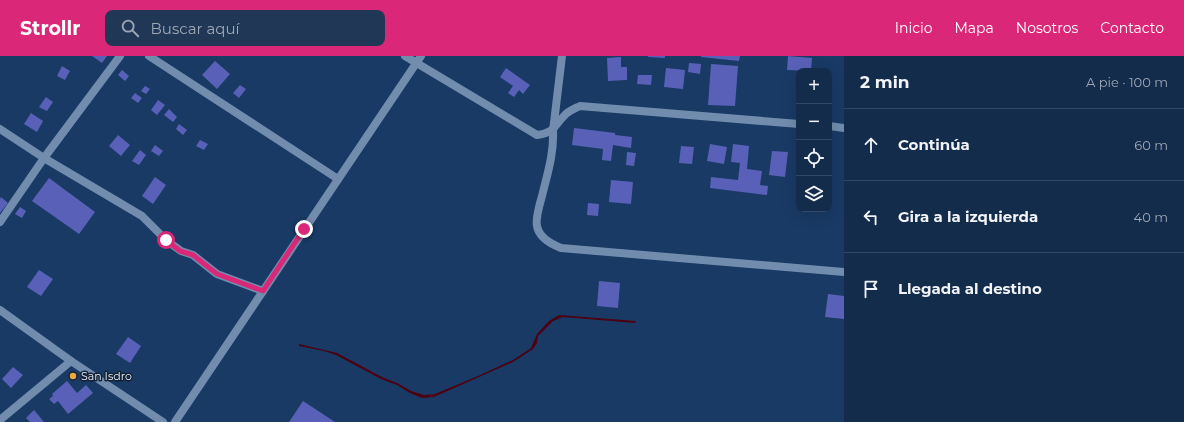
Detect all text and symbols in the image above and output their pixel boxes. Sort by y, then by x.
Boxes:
search box [105,10,385,46]
text: Strollr [20,17,81,40]
icon: search [119,17,141,39]
text: Buscar aquí [151,19,240,38]
text: Inicio [895,19,932,37]
text: Mapa [954,19,994,37]
text: Nosotros [1016,19,1078,37]
text: Contacto [1100,19,1164,37]
map controls [796,68,832,212]
button: + [796,68,832,104]
text: 2 min [860,72,910,92]
text: A pie · 100 m [1086,74,1168,90]
button: − [796,104,832,140]
icon: ahead [860,134,882,156]
text: Continúa [898,135,970,154]
text: 60 m [1134,137,1168,153]
button: locate [796,140,832,176]
button: layers [796,176,832,212]
icon: left [860,206,882,228]
text: Gira a la izquierda [898,207,1038,226]
text: 40 m [1134,209,1168,225]
route end [295,220,313,238]
route start [157,231,175,249]
icon: arrive [860,278,882,300]
text: Llegada al destino [898,279,1042,298]
place label: San Isdro [81,369,132,383]
marker: San Isdro [68,371,78,381]

